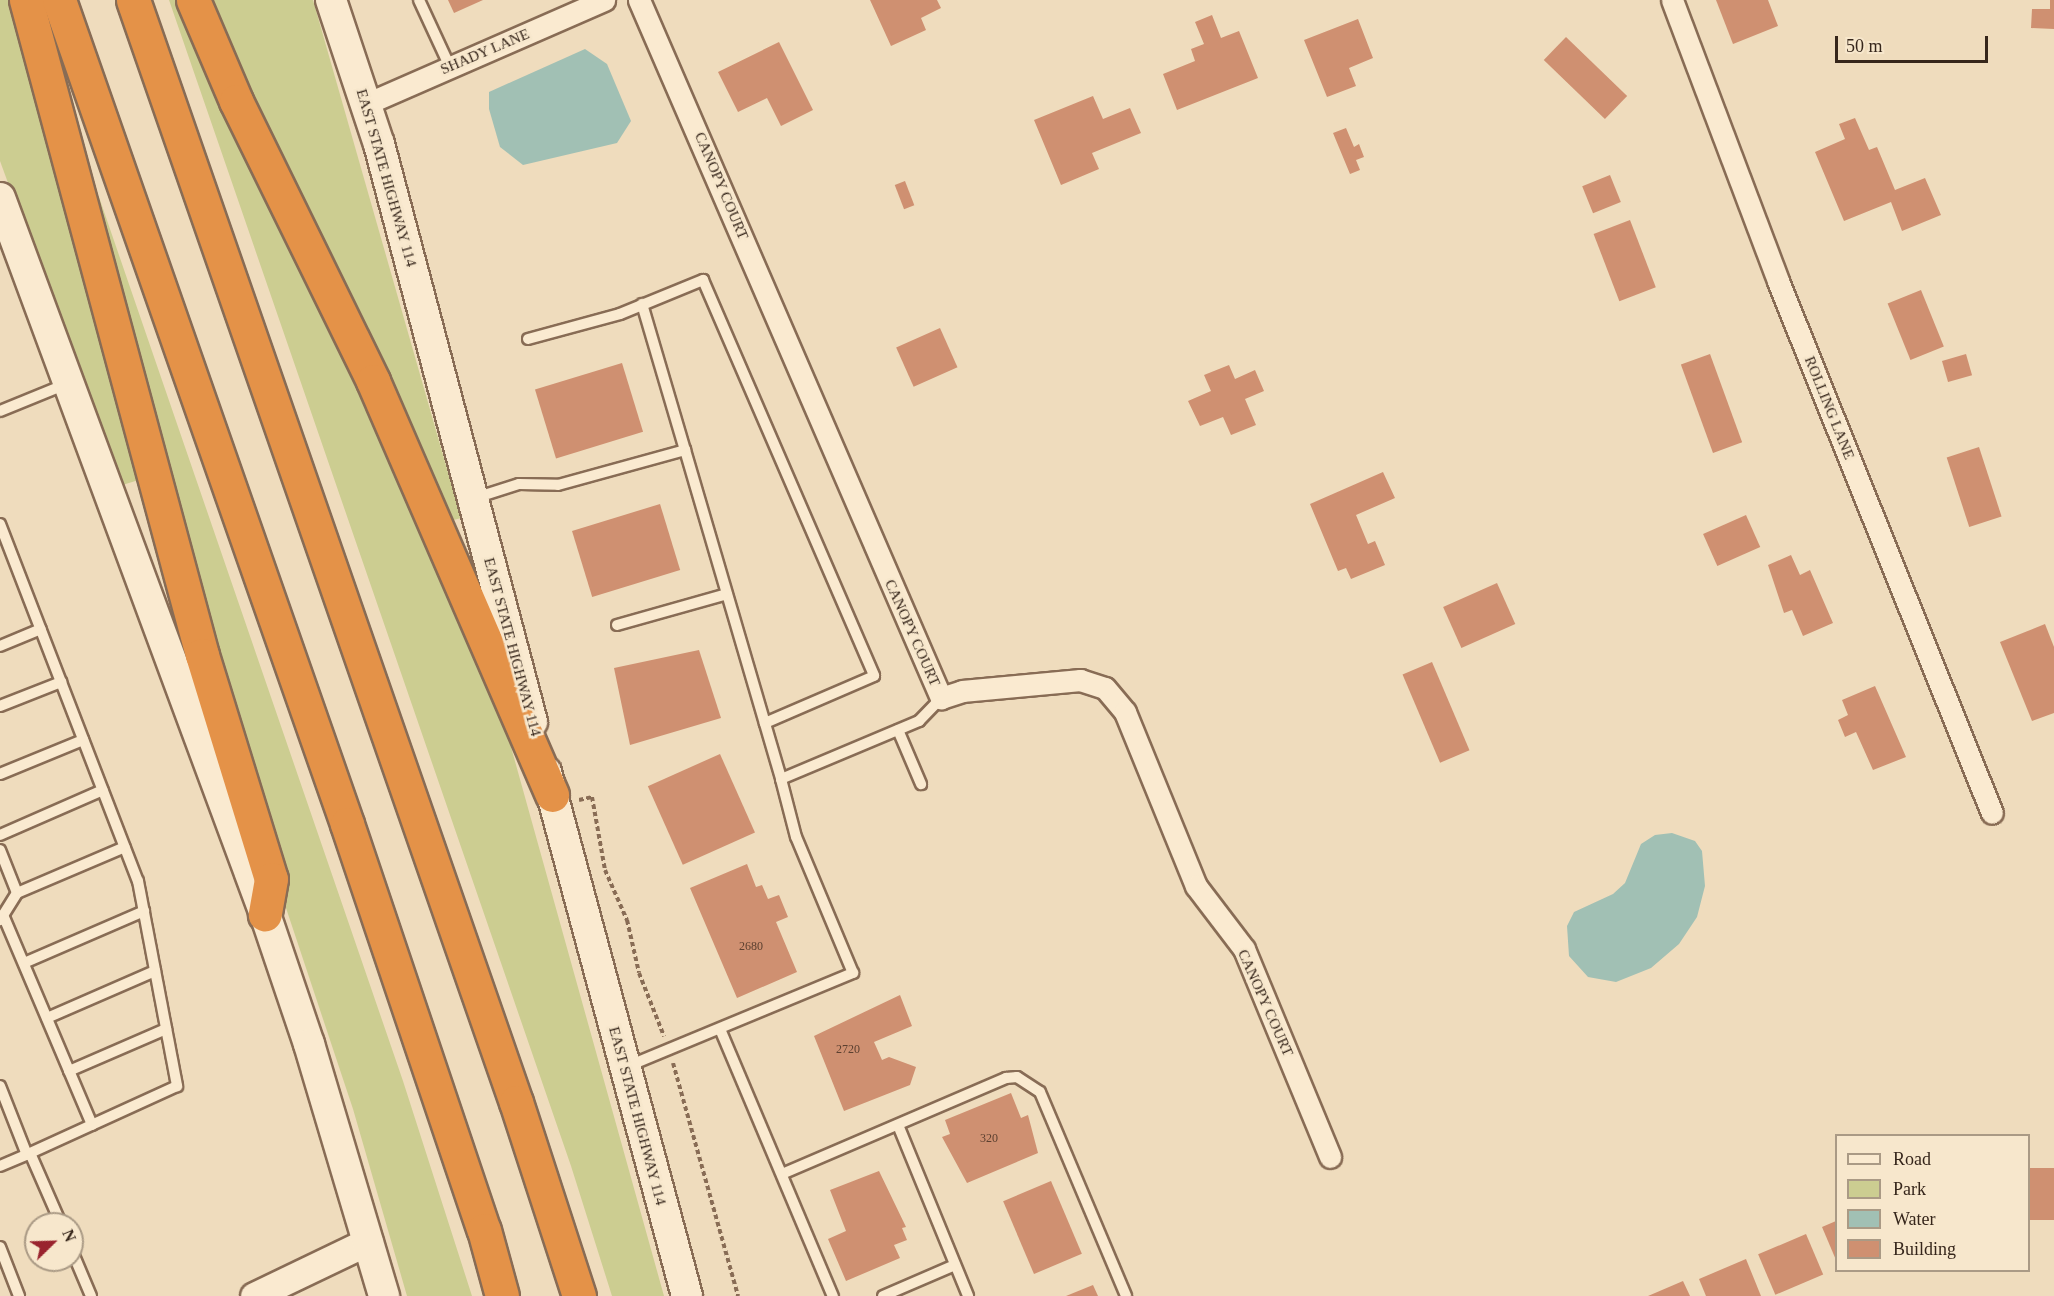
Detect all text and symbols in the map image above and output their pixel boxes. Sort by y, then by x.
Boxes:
scale bar [1838,24,1991,62]
street label: SHADY LANE [438,25,532,79]
text: 50 m [1846,36,1883,56]
street label: EAST STATE HIGHWAY 114 [352,87,420,269]
street label: CANOPY COURT [690,129,752,243]
street label: ROLLING LANE [1800,354,1858,462]
street label: EAST STATE HIGHWAY 114 [479,555,545,739]
street label: CANOPY COURT [880,577,944,689]
house number: 2680 [739,940,763,954]
street label: CANOPY COURT [1233,947,1297,1059]
street label: EAST STATE HIGHWAY 114 [604,1024,670,1208]
house number: 2720 [836,1043,860,1057]
house number: 320 [980,1132,998,1146]
legend [1835,1134,2030,1272]
text: Road [1893,1149,1931,1169]
text: Park [1893,1179,1926,1199]
text: Water [1893,1209,1936,1229]
north arrow [24,1212,84,1272]
text: N [59,1227,79,1244]
text: Building [1893,1239,1956,1259]

